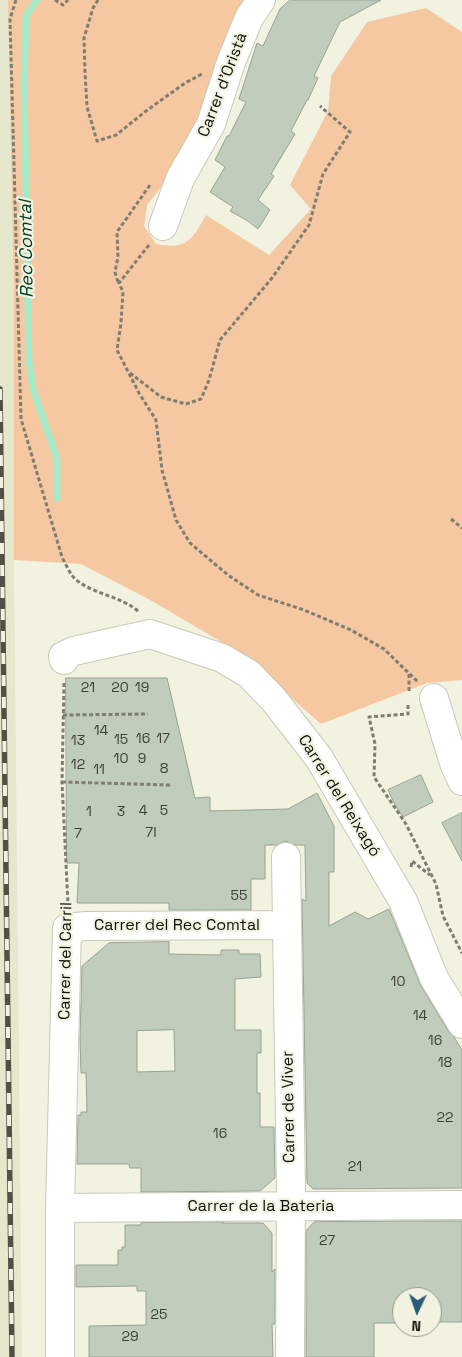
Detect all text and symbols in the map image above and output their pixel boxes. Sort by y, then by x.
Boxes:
street label: Carrer d'Oristà [194,30,252,140]
water label: Rec Comtal [15,200,39,298]
house number: 21 [81,680,95,696]
house number: 20 [111,680,129,696]
house number: 19 [135,680,149,696]
house number: 14 [94,723,108,739]
house number: 16 [136,731,150,747]
house number: 17 [156,731,170,747]
street label: Carrer del Reixagó [294,731,384,861]
house number: 15 [114,732,128,748]
house number: 13 [71,733,85,749]
house number: 10 [114,751,128,767]
house number: 9 [138,751,146,767]
house number: 12 [71,757,85,773]
house number: 8 [160,761,168,777]
house number: 11 [93,762,105,778]
house number: 4 [139,803,147,819]
house number: 5 [160,803,168,819]
house number: 1 [86,804,92,820]
house number: 3 [117,804,125,820]
house number: 7I [145,825,157,841]
house number: 7 [74,826,82,842]
house number: 55 [231,888,247,904]
street label: Carrer del Carril [55,902,77,1020]
street label: Carrer del Rec Comtal [94,916,260,936]
house number: 10 [391,974,405,990]
house number: 14 [413,1008,427,1024]
house number: 16 [428,1033,442,1049]
street label: Carrer de Viver [278,1051,300,1163]
house number: 18 [438,1055,452,1071]
house number: 22 [437,1110,453,1126]
house number: 16 [213,1126,227,1142]
house number: 21 [348,1159,362,1175]
street label: Carrer de la Bateria [188,1197,334,1217]
house number: 27 [319,1233,335,1249]
north arrow [392,1287,442,1337]
house number: 25 [151,1307,167,1323]
text: N [411,1317,421,1335]
house number: 29 [122,1329,138,1345]

